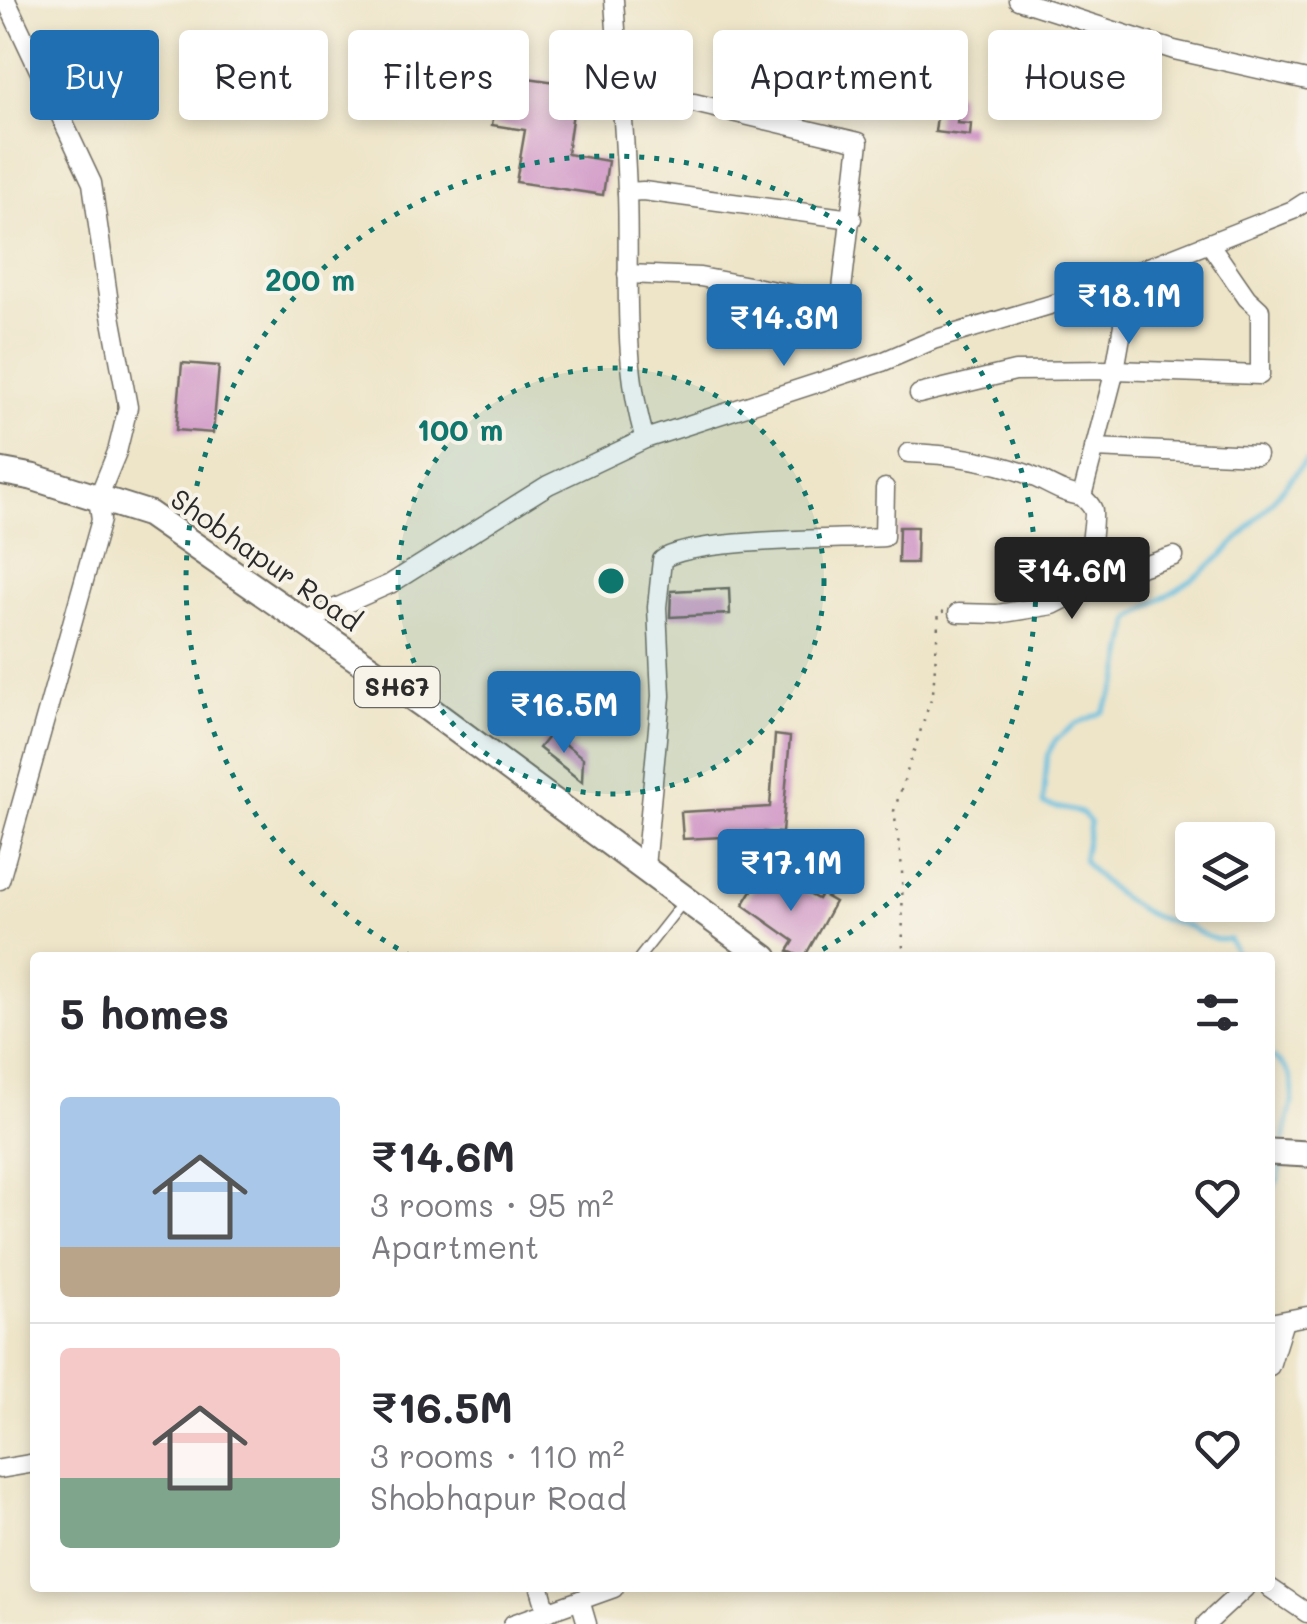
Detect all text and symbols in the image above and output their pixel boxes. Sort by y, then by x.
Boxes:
chip: Buy [30,30,159,120]
chip: Rent [179,30,328,120]
chip: Filters [348,30,529,120]
chip: New [549,30,693,120]
chip: Apartment [713,30,968,120]
chip: House [988,30,1162,120]
text: 200 m [265,259,355,299]
pin: ₹18.1M [1048,262,1210,347]
text: ₹18.1M [1076,273,1182,315]
pin: ₹14.3M [703,284,865,369]
text: ₹14.3M [729,295,839,337]
text: 100 m [417,409,503,449]
street label: Shobhapur Road [164,480,369,638]
pin: ₹14.6M [991,537,1153,622]
text: ₹14.6M [1017,548,1127,590]
centre of rings [593,563,629,599]
road number: SH67 [354,667,440,707]
pin: ₹16.5M [483,671,645,756]
text: ₹16.5M [509,682,619,724]
map controls [1175,822,1275,922]
button: layers [1175,822,1275,922]
pin: ₹17.1M [710,829,872,914]
text: ₹17.1M [739,840,843,882]
text: 5 homes [60,985,229,1040]
icon: filters [1190,985,1245,1040]
text: ₹14.6M [370,1128,515,1183]
icon: home [140,1137,260,1257]
icon: heart [1190,1170,1245,1225]
text: 3 rooms · 95 m² [370,1183,614,1225]
text: Apartment [370,1225,539,1267]
text: ₹16.5M [370,1379,513,1434]
icon: home [140,1388,260,1508]
icon: heart [1190,1421,1245,1476]
text: 3 rooms · 110 m² [370,1434,625,1476]
text: Shobhapur Road [370,1476,627,1518]

